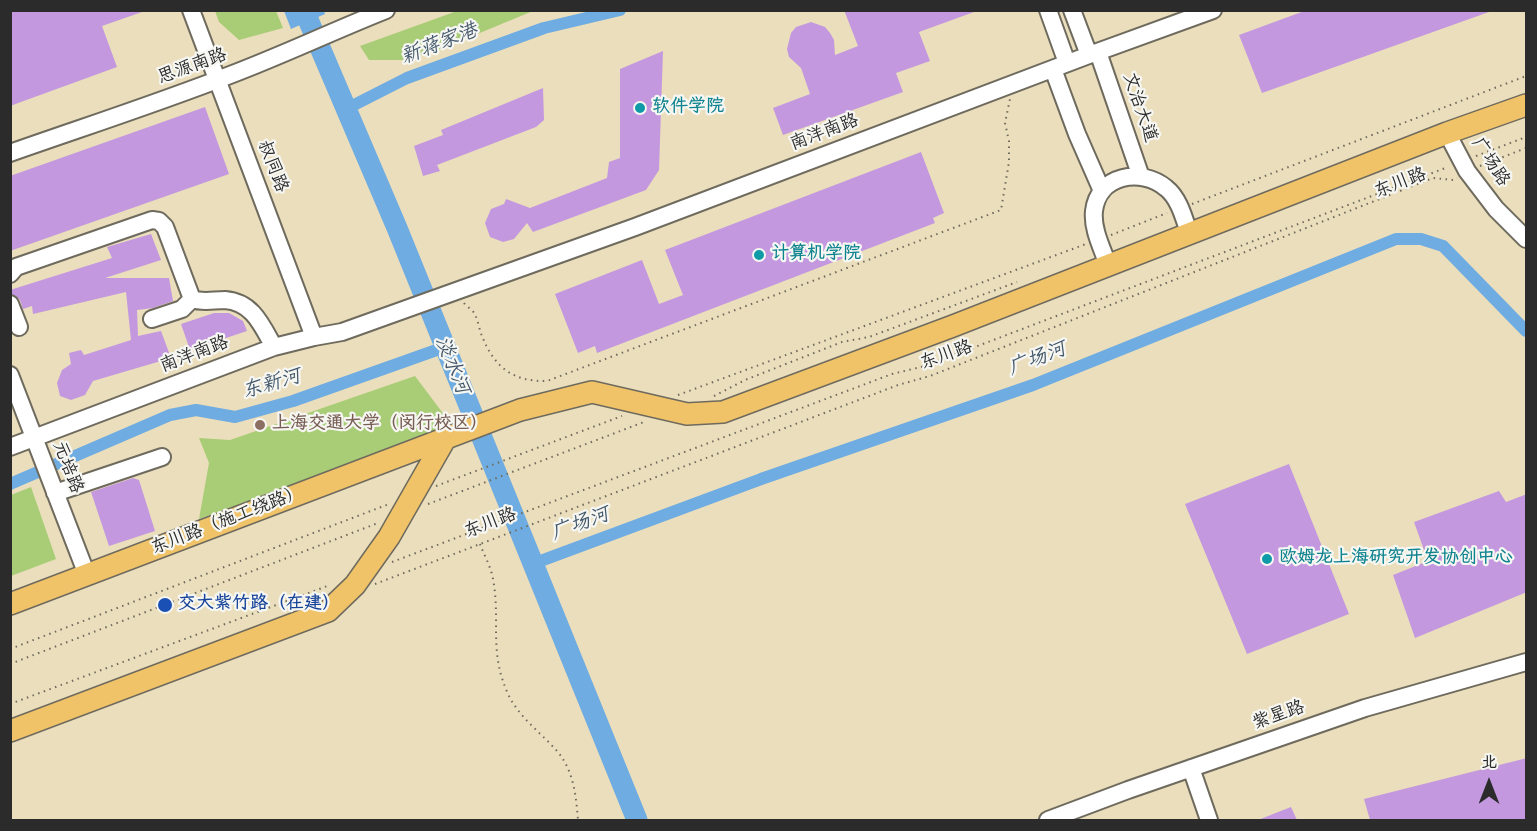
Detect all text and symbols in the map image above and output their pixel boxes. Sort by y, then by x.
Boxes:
water label: 新蒋家港 [398,20,482,72]
street label: 思源南路 [155,46,231,90]
street label: 文治大道 [1116,70,1160,146]
place label: 软件学院 [652,97,724,119]
marker: 软件学院 [633,101,647,115]
street label: 南洋南路 [788,111,862,157]
street label: 广场路 [1465,134,1513,192]
street label: 叔同路 [251,138,291,196]
street label: 东川路 [1372,165,1430,205]
place label: 计算机学院 [771,244,861,266]
marker: 计算机学院 [752,248,766,262]
street label: 南洋南路 [158,333,232,379]
water label: 淡水河 [428,334,472,398]
street label: 东川路 [918,338,976,376]
water label: 广场河 [1006,339,1070,383]
water label: 东新河 [240,366,304,406]
place label: 上海交通大学（闵行校区） [272,414,488,436]
marker: 上海交通大学（闵行校区） [253,418,267,432]
street label: 元培路 [46,439,86,497]
street label: 东川路（施工绕路） [149,483,307,561]
water label: 广场河 [549,504,613,548]
street label: 东川路 [462,505,520,545]
place label: 欧姆龙上海研究开发协创中心 [1279,548,1513,570]
marker: 欧姆龙上海研究开发协创中心 [1260,552,1274,566]
place label: 交大紫竹路（在建） [178,594,340,616]
marker: 交大紫竹路（在建） [156,596,174,614]
street label: 紫星路 [1250,698,1308,736]
north arrow [1459,753,1519,813]
text: 北 [1481,755,1497,774]

